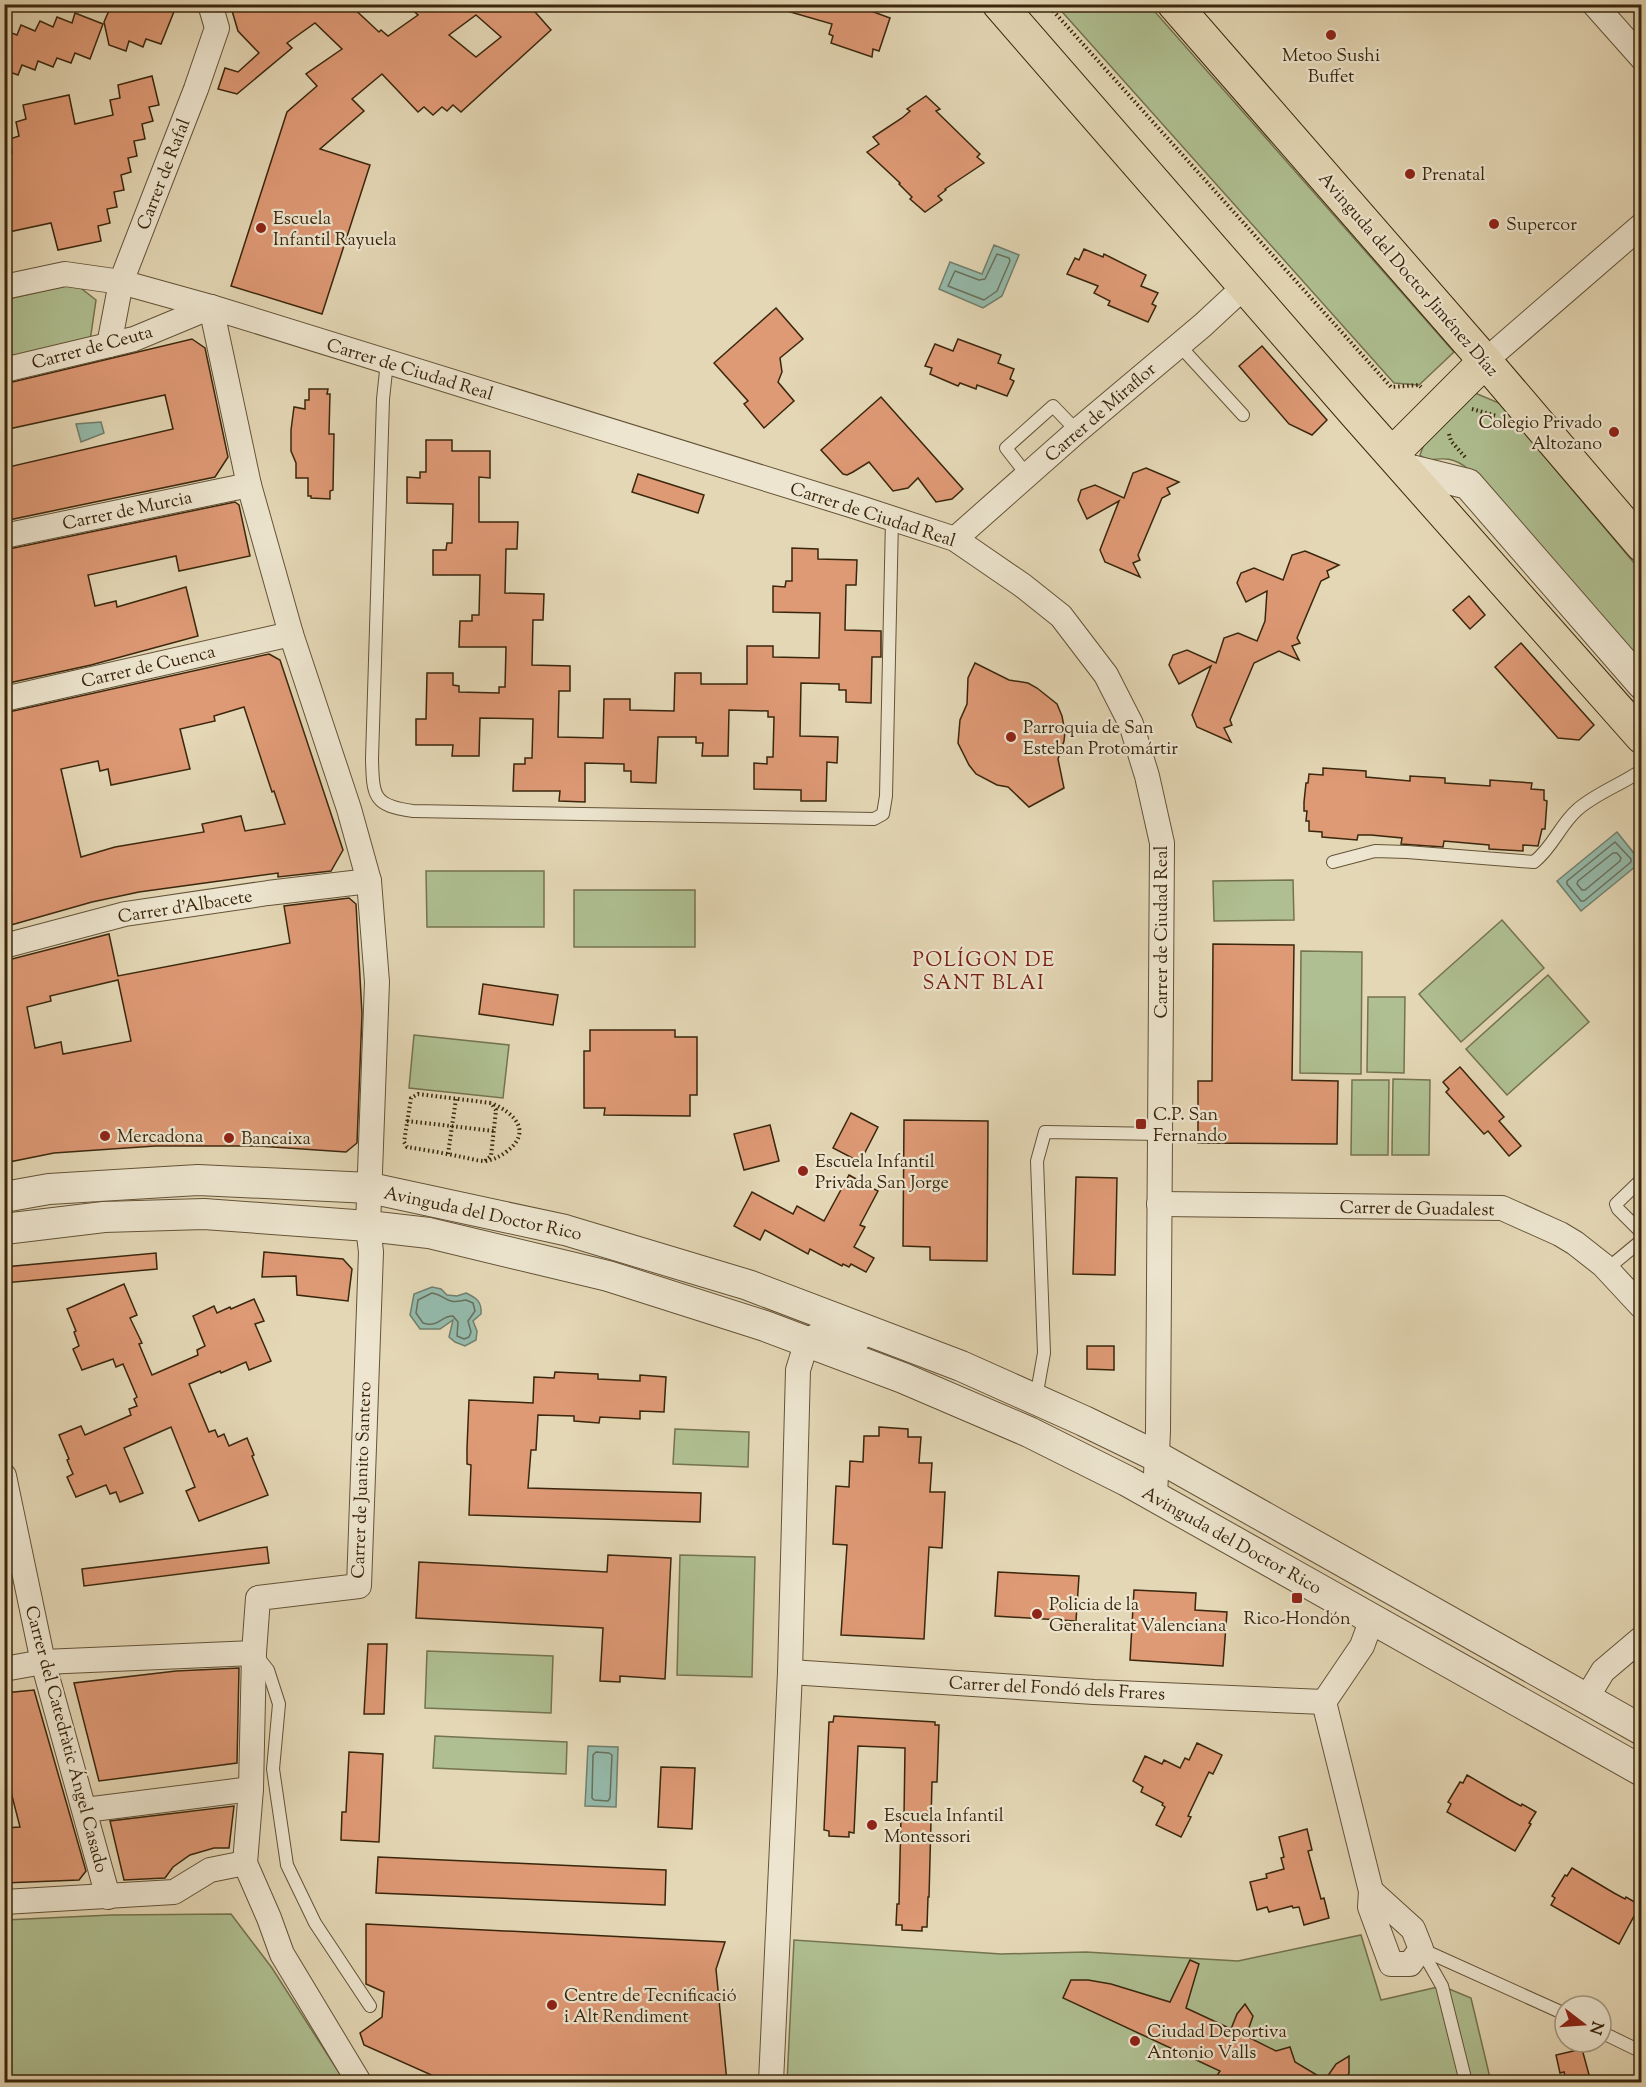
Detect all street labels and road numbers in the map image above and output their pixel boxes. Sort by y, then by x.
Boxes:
street label: Carrer de Rafal [132,115,198,234]
street label: Avinguda del Doctor Jiménez Díaz [1311,167,1504,383]
street label: Carrer de Ceuta [29,320,156,378]
street label: Carrer de Ciudad Real [323,333,496,409]
street label: Carrer de Miraflor [1040,358,1163,469]
street label: Carrer de Ciudad Real [786,477,959,555]
street label: Carrer de Murcia [60,486,195,538]
street label: Carrer de Cuenca [79,640,218,696]
street label: Carrer de Ciudad Real [1150,846,1176,1018]
street label: Carrer d'Albacete [116,884,255,931]
street label: Avinguda del Doctor Rico [381,1181,584,1249]
street label: Carrer de Guadalest [1339,1196,1495,1224]
street label: Carrer de Juanito Santero [347,1381,379,1579]
street label: Avinguda del Doctor Rico [1136,1481,1326,1602]
street label: Carrer del Catedràtic Ángel Casado [17,1603,113,1876]
street label: Carrer del Fondó dels Frares [948,1671,1166,1709]

